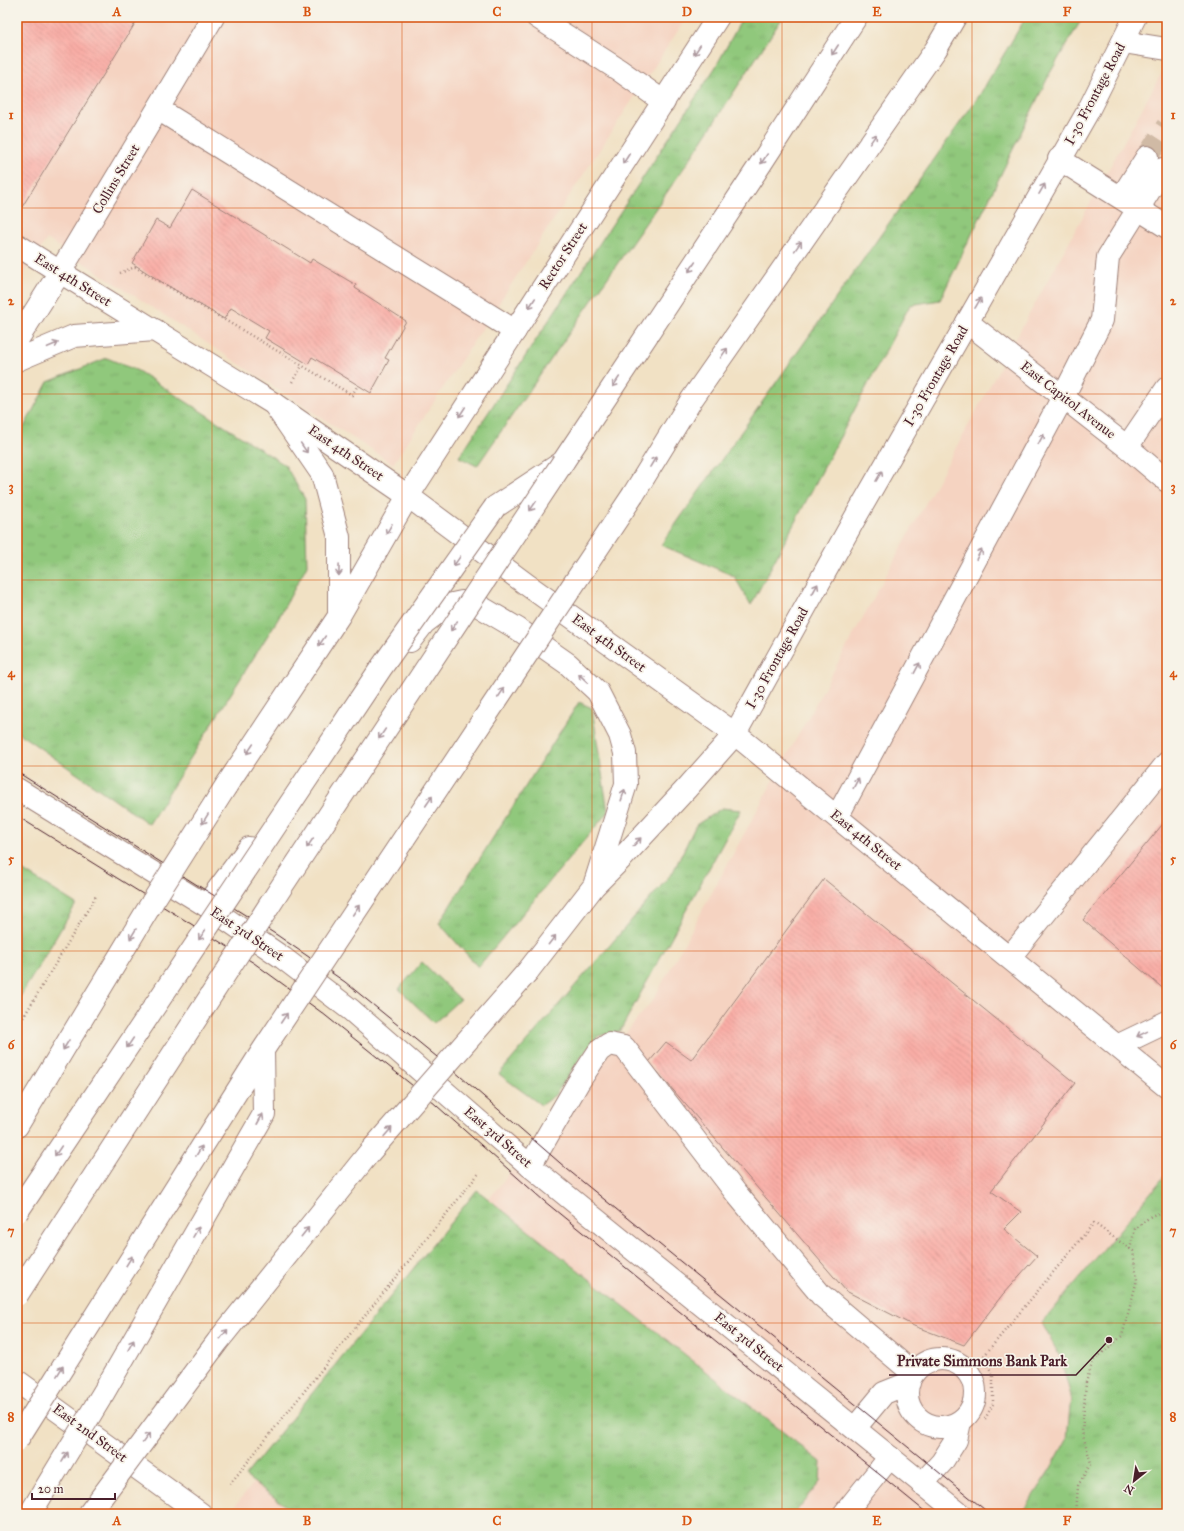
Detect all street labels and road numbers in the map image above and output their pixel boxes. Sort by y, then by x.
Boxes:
street label: I-30 Frontage Road [1061,40,1129,148]
street label: Collins Street [88,141,144,217]
street label: Rector Street [535,219,591,293]
street label: East 4th Street [31,250,115,310]
street label: I-30 Frontage Road [900,323,972,429]
street label: East Capitol Avenue [1017,358,1119,443]
street label: East 4th Street [305,422,387,484]
street label: I-30 Frontage Road [742,604,812,712]
street label: East 4th Street [569,610,649,676]
street label: East 4th Street [827,806,905,874]
street label: East 3rd Street [207,903,287,965]
street label: East 3rd Street [460,1103,536,1171]
street label: East 3rd Street [711,1309,787,1375]
street label: East 2nd Street [49,1400,131,1466]

